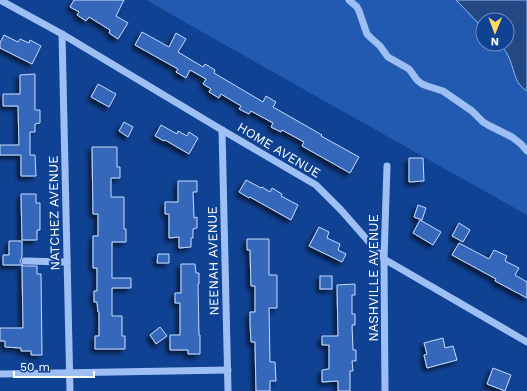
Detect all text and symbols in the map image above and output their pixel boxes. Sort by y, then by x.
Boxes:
north arrow [475,12,515,52]
text: N [491,35,499,48]
street label: HOME AVENUE [235,119,323,181]
street label: NATCHEZ AVENUE [45,155,63,271]
street label: NEENAH AVENUE [205,206,221,316]
street label: NASHVILLE AVENUE [366,214,381,342]
scale bar [14,353,94,379]
text: 50 m [20,360,50,374]

